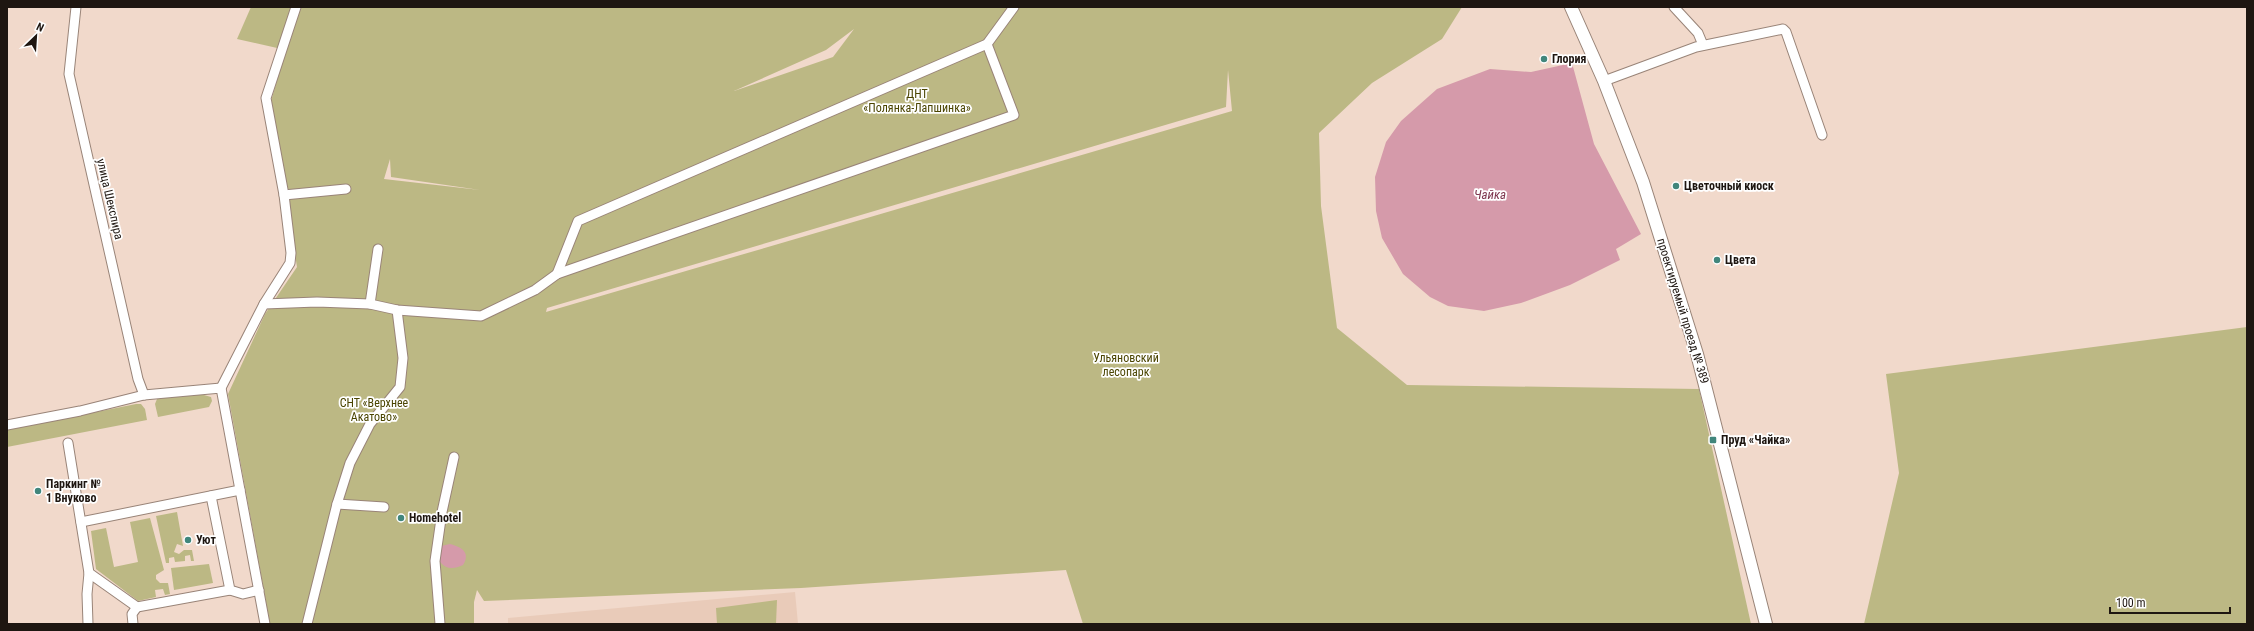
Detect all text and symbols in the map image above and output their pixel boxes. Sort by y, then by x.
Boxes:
north arrow [16,16,56,56]
text: N [34,20,46,35]
place label: Глория [1552,52,1586,66]
marker: Глория [1539,54,1549,64]
park label: ДНТ «Полянка-Лапшинка» [863,87,971,115]
street label: улица Шекспира [94,157,126,241]
place label: Цветочный киоск [1684,179,1774,193]
marker: Цветочный киоск [1671,181,1681,191]
water label: Чайка [1474,187,1506,202]
street label: проектируемый проезд № 389 [1654,237,1712,385]
place label: Цвета [1725,253,1756,267]
marker: Цвета [1712,255,1722,265]
park label: Ульяновский лесопарк [1093,351,1159,379]
park label: СНТ «Верхнее Акатово» [340,396,409,424]
place label: Пруд «Чайка» [1721,433,1790,447]
marker: Пруд «Чайка» [1708,435,1718,445]
place label: Паркинг № 1 Внуково [46,477,101,505]
marker: Паркинг № 1 Внуково [33,486,43,496]
place label: Homehotel [409,511,461,525]
marker: Homehotel [396,513,406,523]
place label: Уют [196,533,217,547]
marker: Уют [183,535,193,545]
scale bar [2110,589,2230,615]
text: 100 m [2116,596,2146,610]

